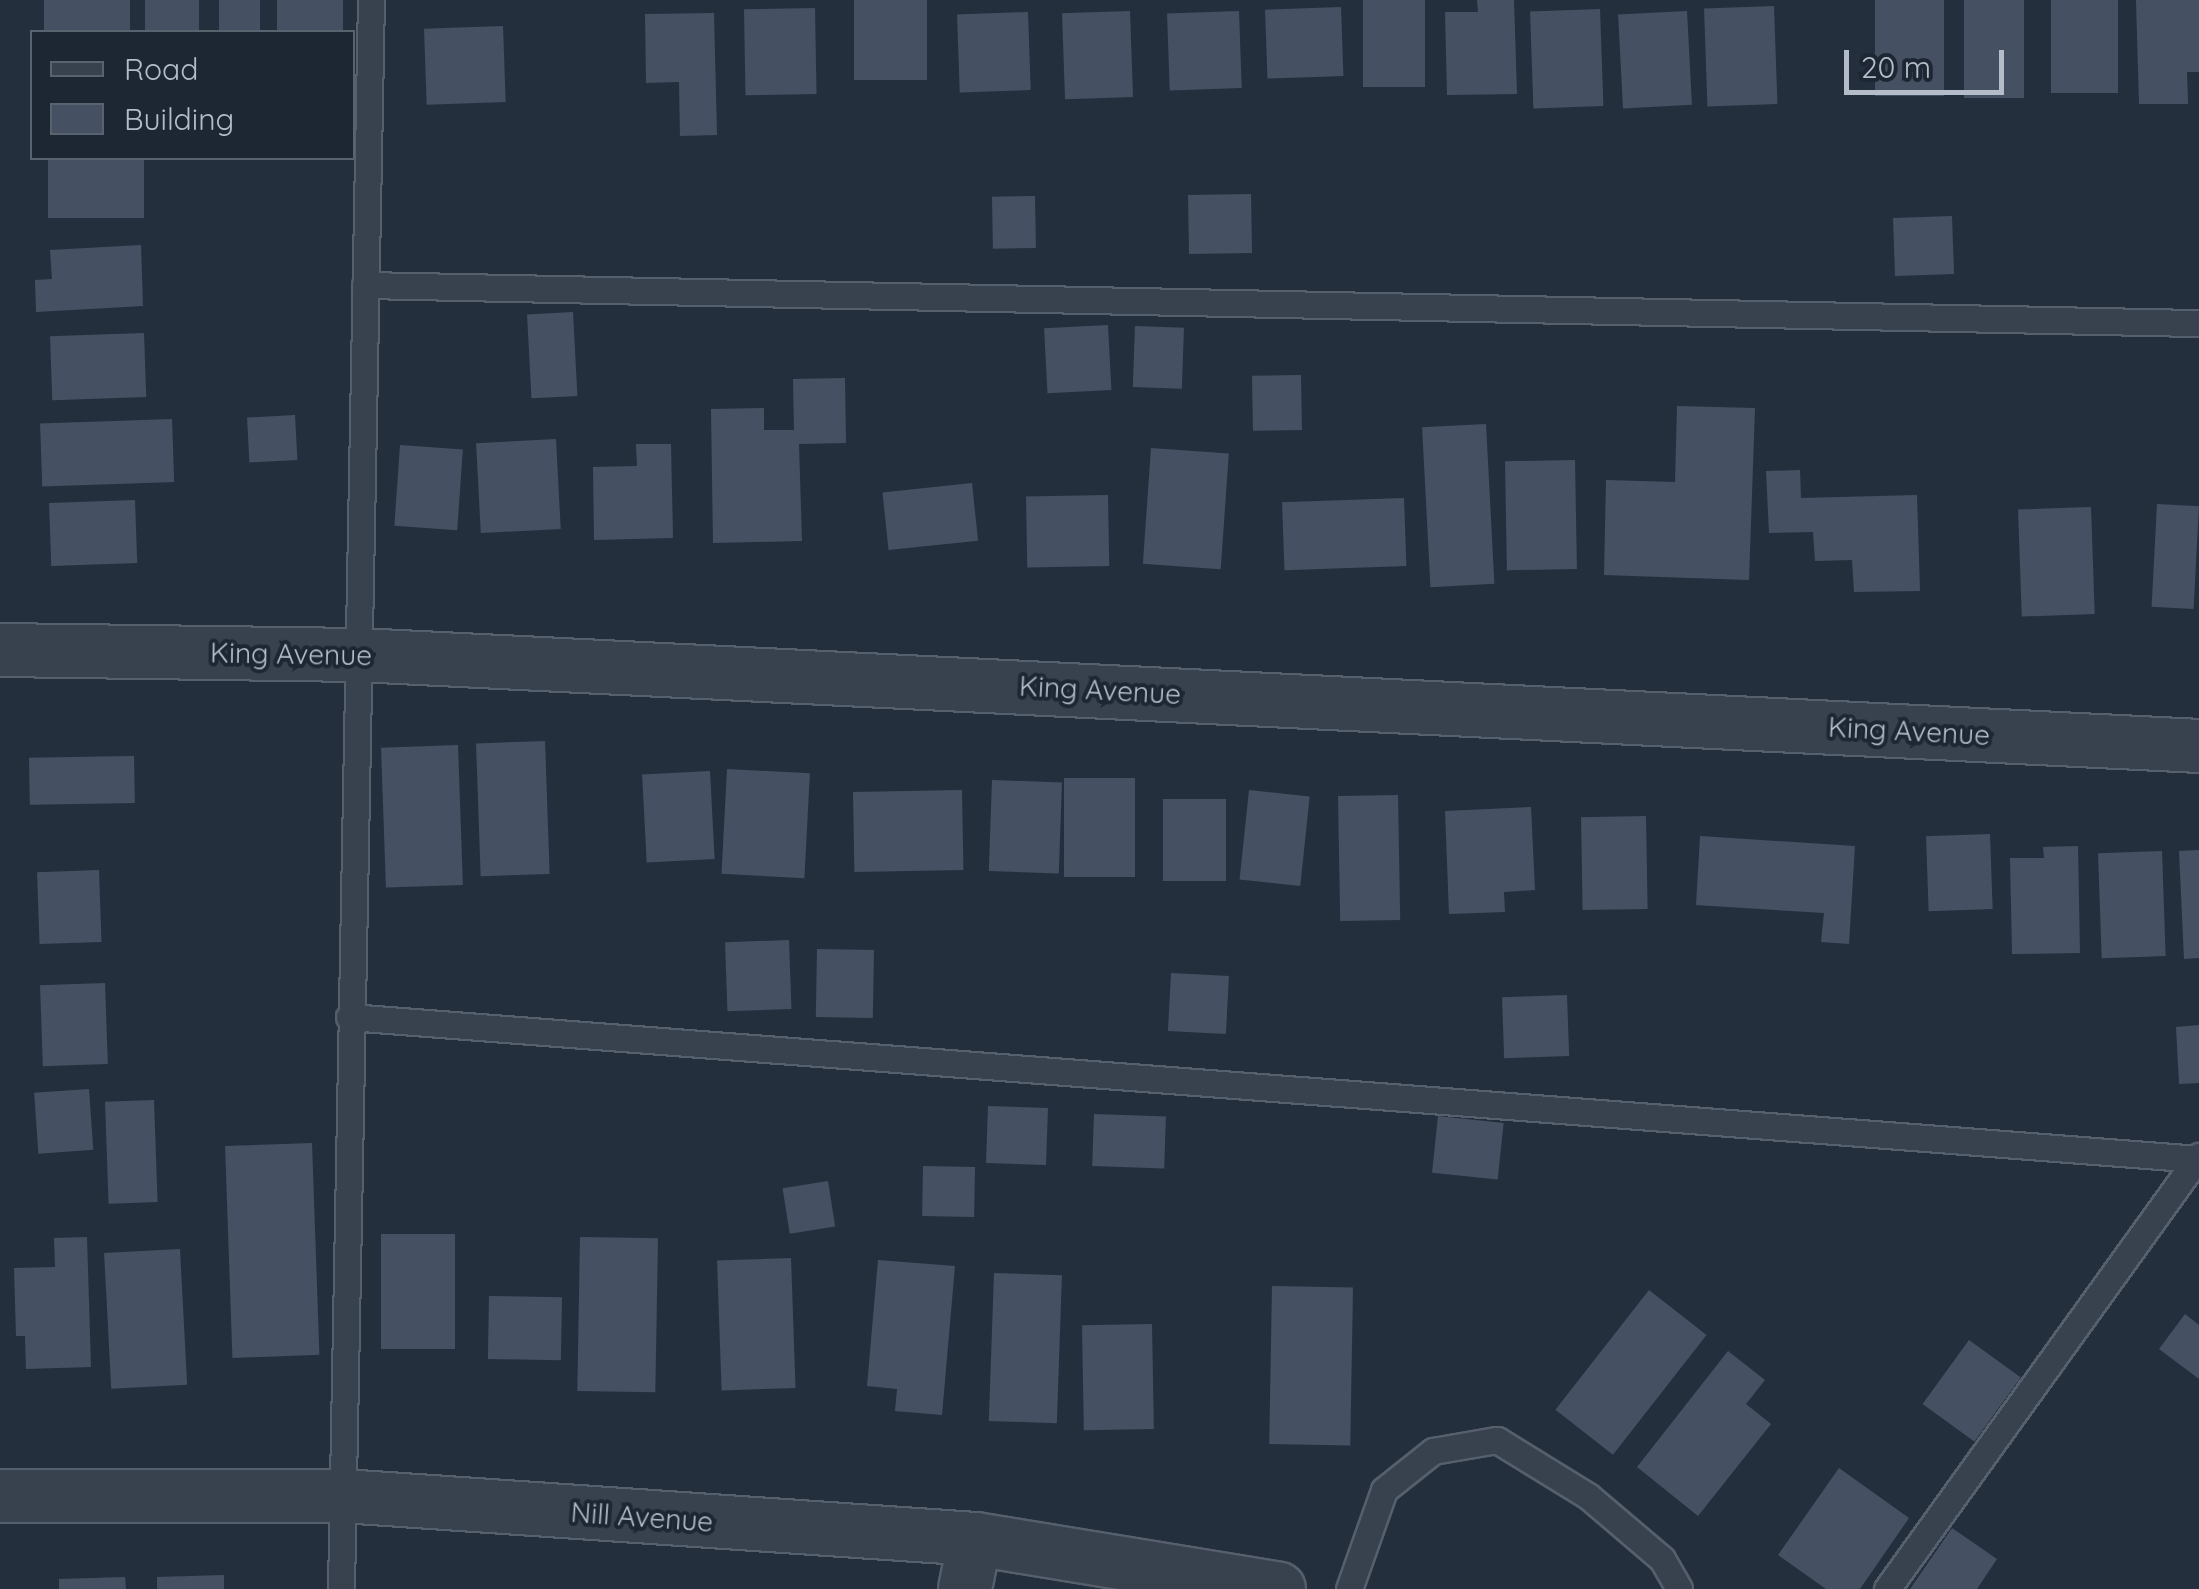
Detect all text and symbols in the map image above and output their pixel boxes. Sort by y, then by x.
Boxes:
legend [30,30,355,160]
scale bar [1849,30,2009,92]
text: 20 m [1861,48,1931,86]
text: Road [124,50,198,88]
text: Building [124,100,234,138]
street label: King Avenue [210,636,372,672]
street label: King Avenue [1018,669,1182,711]
street label: King Avenue [1827,710,1991,752]
street label: Nill Avenue [570,1495,714,1539]

